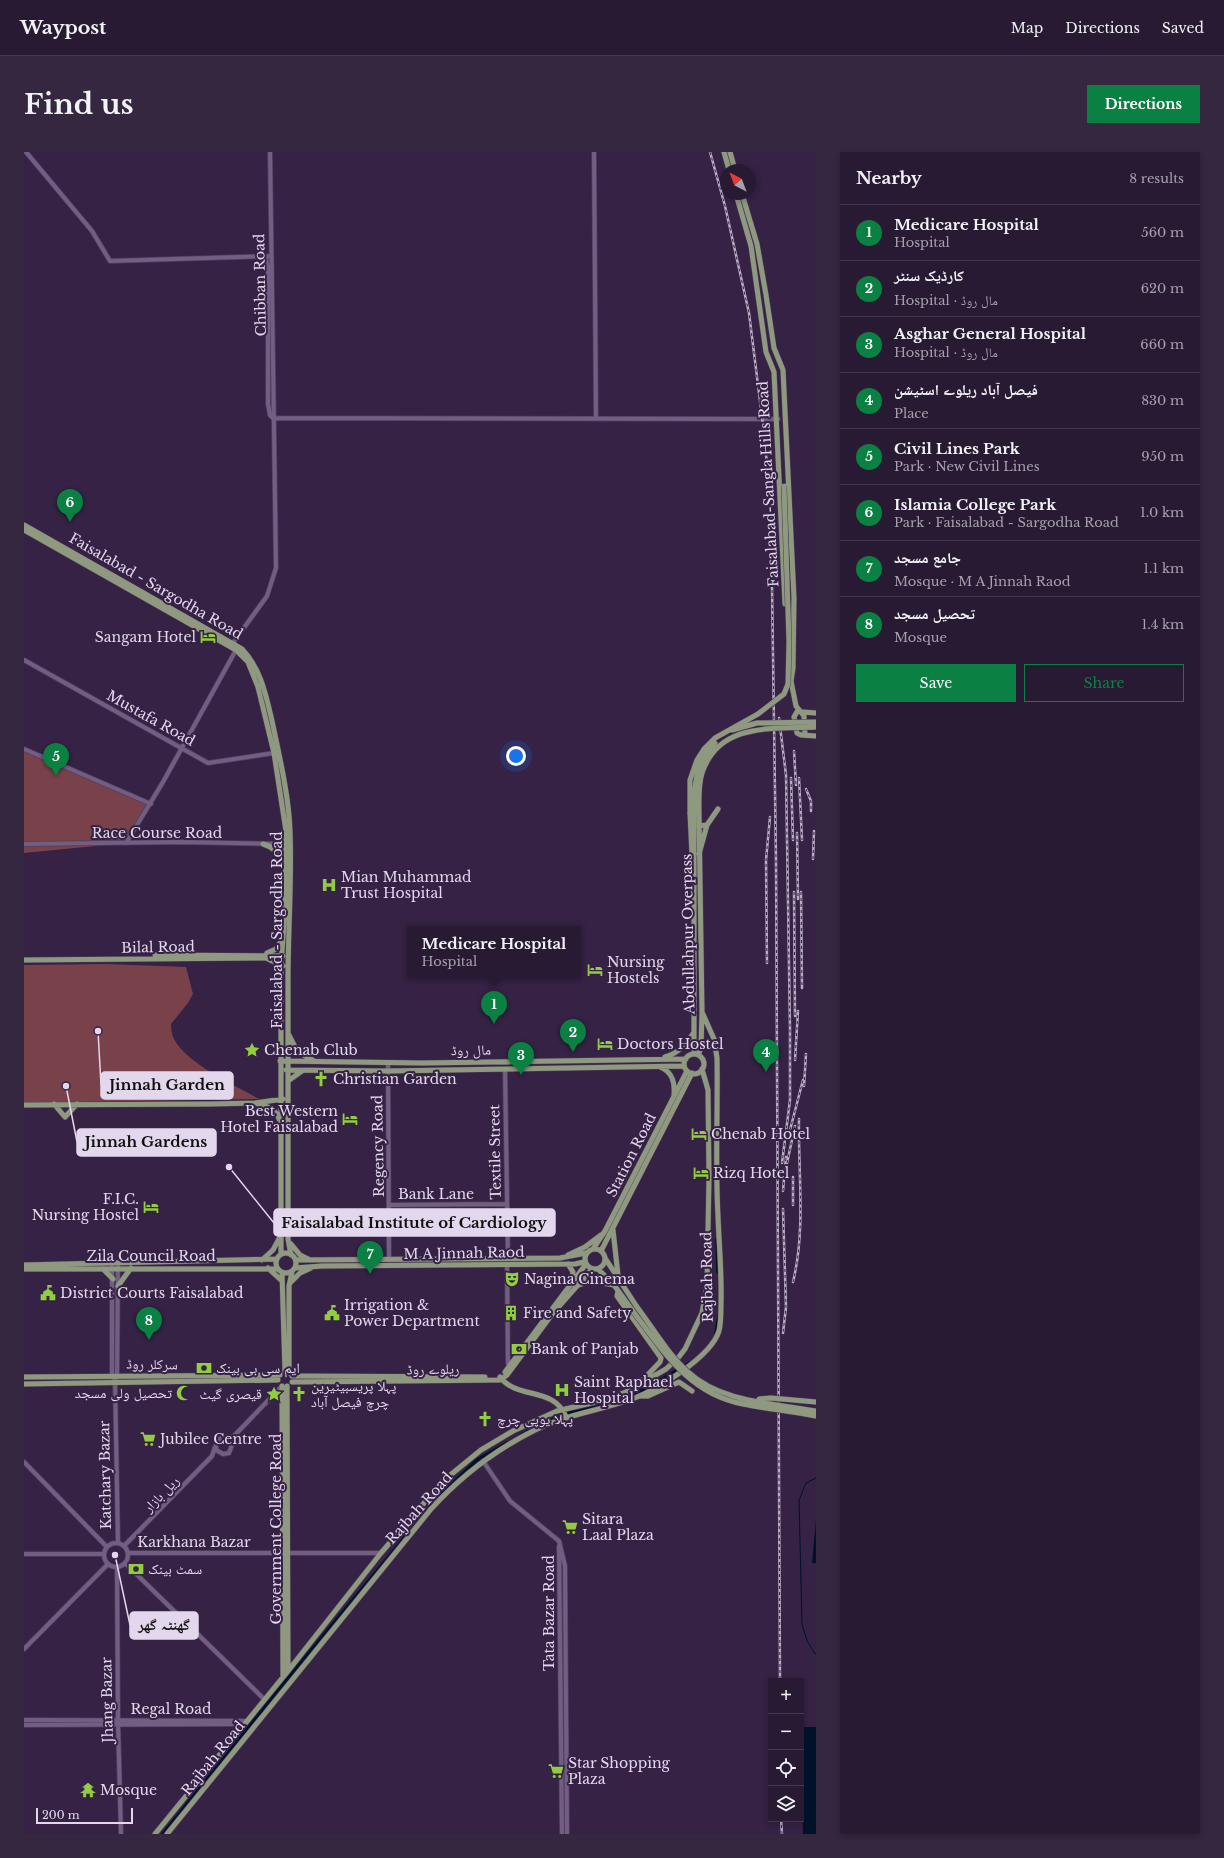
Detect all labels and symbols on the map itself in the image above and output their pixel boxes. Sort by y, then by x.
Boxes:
north arrow [720,164,756,200]
street label: Chibban Road [250,233,270,336]
street label: Faisalabad-Sangla Hills Road [754,380,782,587]
pin: 6 [57,489,83,522]
street label: Faisalabad - Sargodha Road [66,529,247,643]
place label: Sangam Hotel [95,628,196,646]
hotel icon: Sangam Hotel [199,628,217,646]
street label: Mustafa Road [104,686,199,750]
pin: 5 [43,743,69,776]
your location [506,746,526,766]
street label: Race Course Road [92,824,223,842]
street label: Faisalabad - Sargodha Road [268,831,286,1029]
street label: Abdullahpur Overpass [678,854,698,1015]
place label: Mian Muhammad Trust Hospital [341,868,472,902]
hospital icon: Mian Muhammad Trust Hospital [320,876,338,894]
street label: Bilal Road [121,937,196,957]
place label: Nursing Hostels [607,953,665,987]
hotel icon: Nursing Hostels [586,961,604,979]
pin: 1 [481,991,507,1024]
pin: 2 [560,1019,586,1052]
hotel icon: Doctors Hostel [596,1035,614,1053]
place label: Doctors Hostel [617,1035,724,1053]
pin: 4 [753,1039,779,1072]
place icon: Chenab Club [243,1041,261,1059]
place label: Chenab Club [264,1041,358,1059]
street label: مال روڈ [451,1041,491,1059]
pin: 3 [508,1042,534,1075]
church icon: Christian Garden [312,1070,330,1088]
place label: Christian Garden [333,1070,457,1088]
callout: Jinnah Garden [101,1072,233,1099]
text: Jinnah Garden [106,1075,225,1094]
street label: Regency Road [368,1094,388,1197]
place label: Best Western Hotel Faisalabad [220,1102,339,1136]
street label: Textile Street [485,1104,505,1200]
street label: Station Road [602,1109,660,1200]
hotel icon: Best Western Hotel Faisalabad [341,1110,359,1128]
hotel icon: Chenab Hotel [690,1125,708,1143]
place label: Chenab Hotel [711,1125,810,1143]
callout: Jinnah Gardens [77,1129,216,1156]
text: Jinnah Gardens [82,1132,207,1151]
hotel icon: Rizq Hotel [692,1164,710,1182]
place label: Rizq Hotel [713,1164,790,1182]
street label: Bank Lane [398,1185,474,1203]
place label: F.I.C. Nursing Hostel [32,1190,139,1224]
hotel icon: F.I.C. Nursing Hostel [142,1198,160,1216]
callout: Faisalabad Institute of Cardiology [274,1209,555,1236]
text: Faisalabad Institute of Cardiology [281,1213,547,1232]
street label: Rajbah Road [697,1231,717,1323]
pin: 7 [357,1241,383,1274]
street label: M A Jinnah Raod [403,1243,525,1263]
street label: Zila Council Road [86,1247,216,1265]
theatre icon: Nagina Cinema [503,1270,521,1288]
place label: Nagina Cinema [524,1270,635,1288]
public building icon: District Courts Faisalabad [39,1284,57,1302]
place label: District Courts Faisalabad [60,1284,244,1302]
place label: Irrigation & Power Department [344,1296,480,1330]
public building icon: Irrigation & Power Department [323,1304,341,1322]
building icon: Fire and Safety [502,1304,520,1322]
place label: Fire and Safety [523,1304,631,1322]
pin: 8 [136,1307,162,1340]
bank icon: Bank of Panjab [510,1340,528,1358]
place label: Bank of Panjab [531,1340,639,1358]
street label: سرکلر روڈ [126,1355,178,1373]
bank icon: ایم سی بی بینک [195,1359,213,1377]
place label: ایم سی بی بینک [216,1359,300,1378]
street label: ریلوے روڈ [406,1360,460,1378]
place label: Saint Raphael Hospital [574,1373,673,1407]
place label: پہلا پریسبیٹیرین چرچ فیصل آباد [311,1377,396,1412]
hospital icon: Saint Raphael Hospital [553,1381,571,1399]
place label: تحصیل ولی مسجد [75,1384,172,1402]
mosque icon: تحصیل ولی مسجد [175,1384,193,1402]
place label: قیصری گیٹ [200,1385,262,1403]
place icon: قیصری گیٹ [265,1385,283,1403]
church icon: پہلا پریسبیٹیرین چرچ فیصل آباد [290,1385,308,1403]
church icon: پہلا یوپی چرچ [476,1410,494,1428]
place label: پہلا یوپی چرچ [497,1410,573,1429]
street label: Katchary Bazar [95,1420,115,1530]
supermarket icon: Jubilee Centre [139,1430,157,1448]
place label: Jubilee Centre [158,1430,262,1448]
street label: Government College Road [267,1433,285,1624]
street label: Rajbah Road [382,1468,456,1548]
street label: ریل بازار [139,1472,183,1517]
place label: Sitara Laal Plaza [582,1510,654,1544]
supermarket icon: Sitara Laal Plaza [561,1518,579,1536]
street label: Karkhana Bazar [137,1533,251,1551]
street label: Tata Bazar Road [540,1554,558,1671]
bank icon: سمٹ بینک [127,1560,145,1578]
place label: سمٹ بینک [148,1560,202,1578]
callout: گھنٹہ گھر [130,1612,198,1639]
text: گھنٹہ گھر [137,1615,190,1634]
street label: Jhang Bazar [97,1657,117,1745]
street label: Regal Road [131,1700,212,1718]
street label: Rajbah Road [177,1717,249,1799]
place label: Star Shopping Plaza [568,1754,671,1788]
supermarket icon: Star Shopping Plaza [547,1762,565,1780]
temple icon: Mosque [79,1781,97,1799]
place label: Mosque [100,1781,157,1799]
scale bar [36,1806,133,1825]

